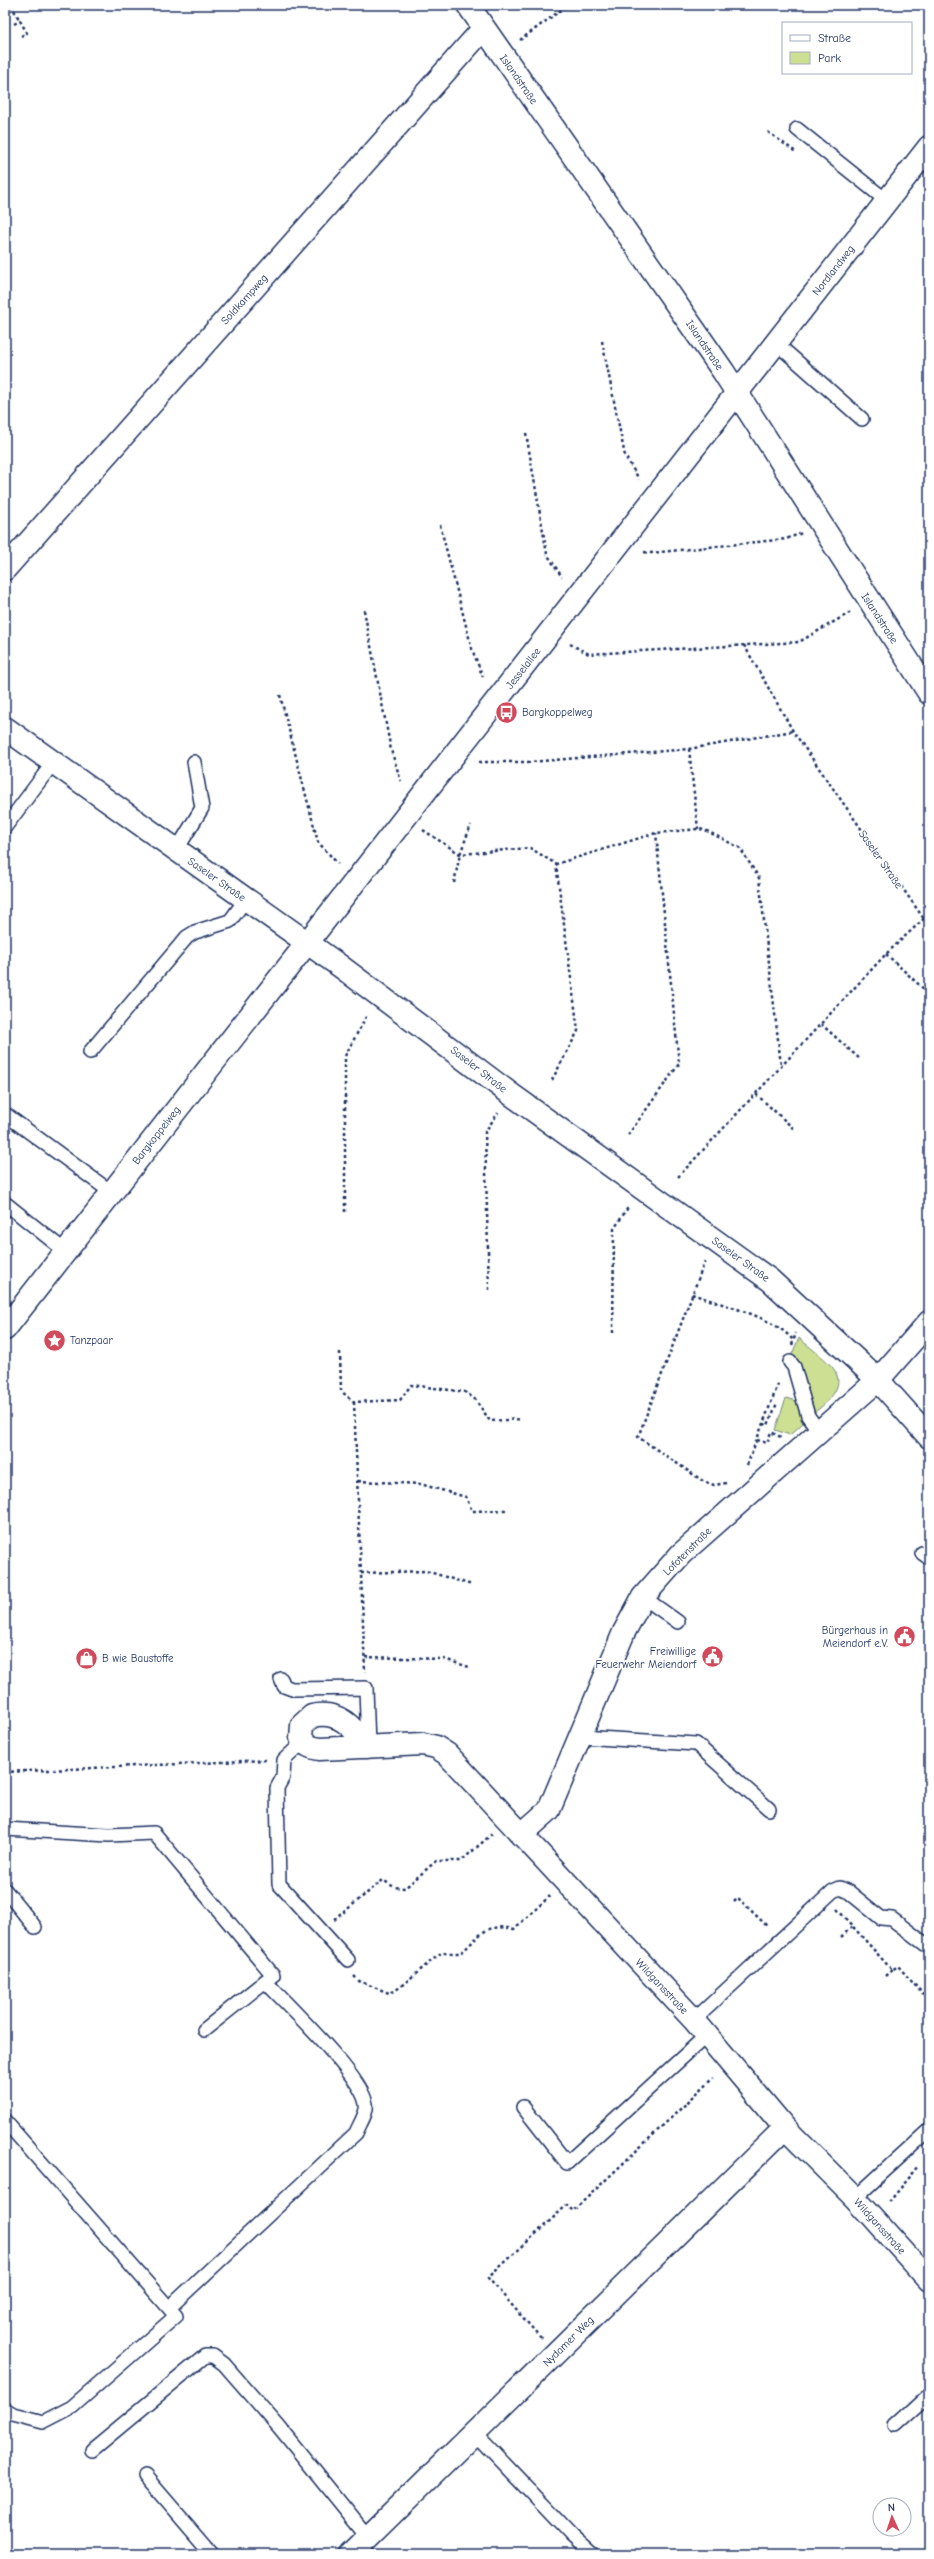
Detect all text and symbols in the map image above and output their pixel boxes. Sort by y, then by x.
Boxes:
legend [782,22,912,74]
text: Straße [818,31,851,45]
text: Park [818,51,841,65]
street label: Islandstraße [497,52,541,107]
street label: Nordlandweg [810,242,857,298]
street label: Soldkampweg [218,271,270,327]
street label: Islandstraße [683,318,726,373]
street label: Islandstraße [858,591,901,646]
street label: Jesselallee [503,645,544,692]
bus stop icon: Bargkoppelweg [493,699,519,725]
place label: Bargkoppelweg [522,706,593,719]
street label: Saseler Straße [856,828,906,891]
street label: Saseler Straße [185,855,249,905]
street label: Saseler Straße [448,1043,510,1096]
street label: Bargkoppelweg [130,1103,183,1167]
street label: Saseler Straße [709,1234,772,1285]
place icon: Tanzpaar [41,1327,67,1353]
place label: Tanzpaar [70,1334,113,1347]
street label: Lofotenstraße [661,1524,715,1578]
public building icon: Bürgerhaus in Meiendorf e.V. [891,1623,917,1649]
place label: Bürgerhaus in Meiendorf e.V. [822,1624,888,1650]
public building icon: Freiwillige Feuerwehr Meiendorf [699,1644,725,1670]
shop icon: B wie Baustoffe [73,1645,99,1671]
place label: Freiwillige Feuerwehr Meiendorf [596,1645,697,1671]
place label: B wie Baustoffe [102,1652,174,1665]
street label: Wildgansstraße [633,1956,691,2017]
street label: Wildgansstraße [851,2195,909,2258]
street label: Nydamer Weg [540,2313,596,2369]
north arrow [872,2497,912,2537]
text: N [888,2501,895,2514]

